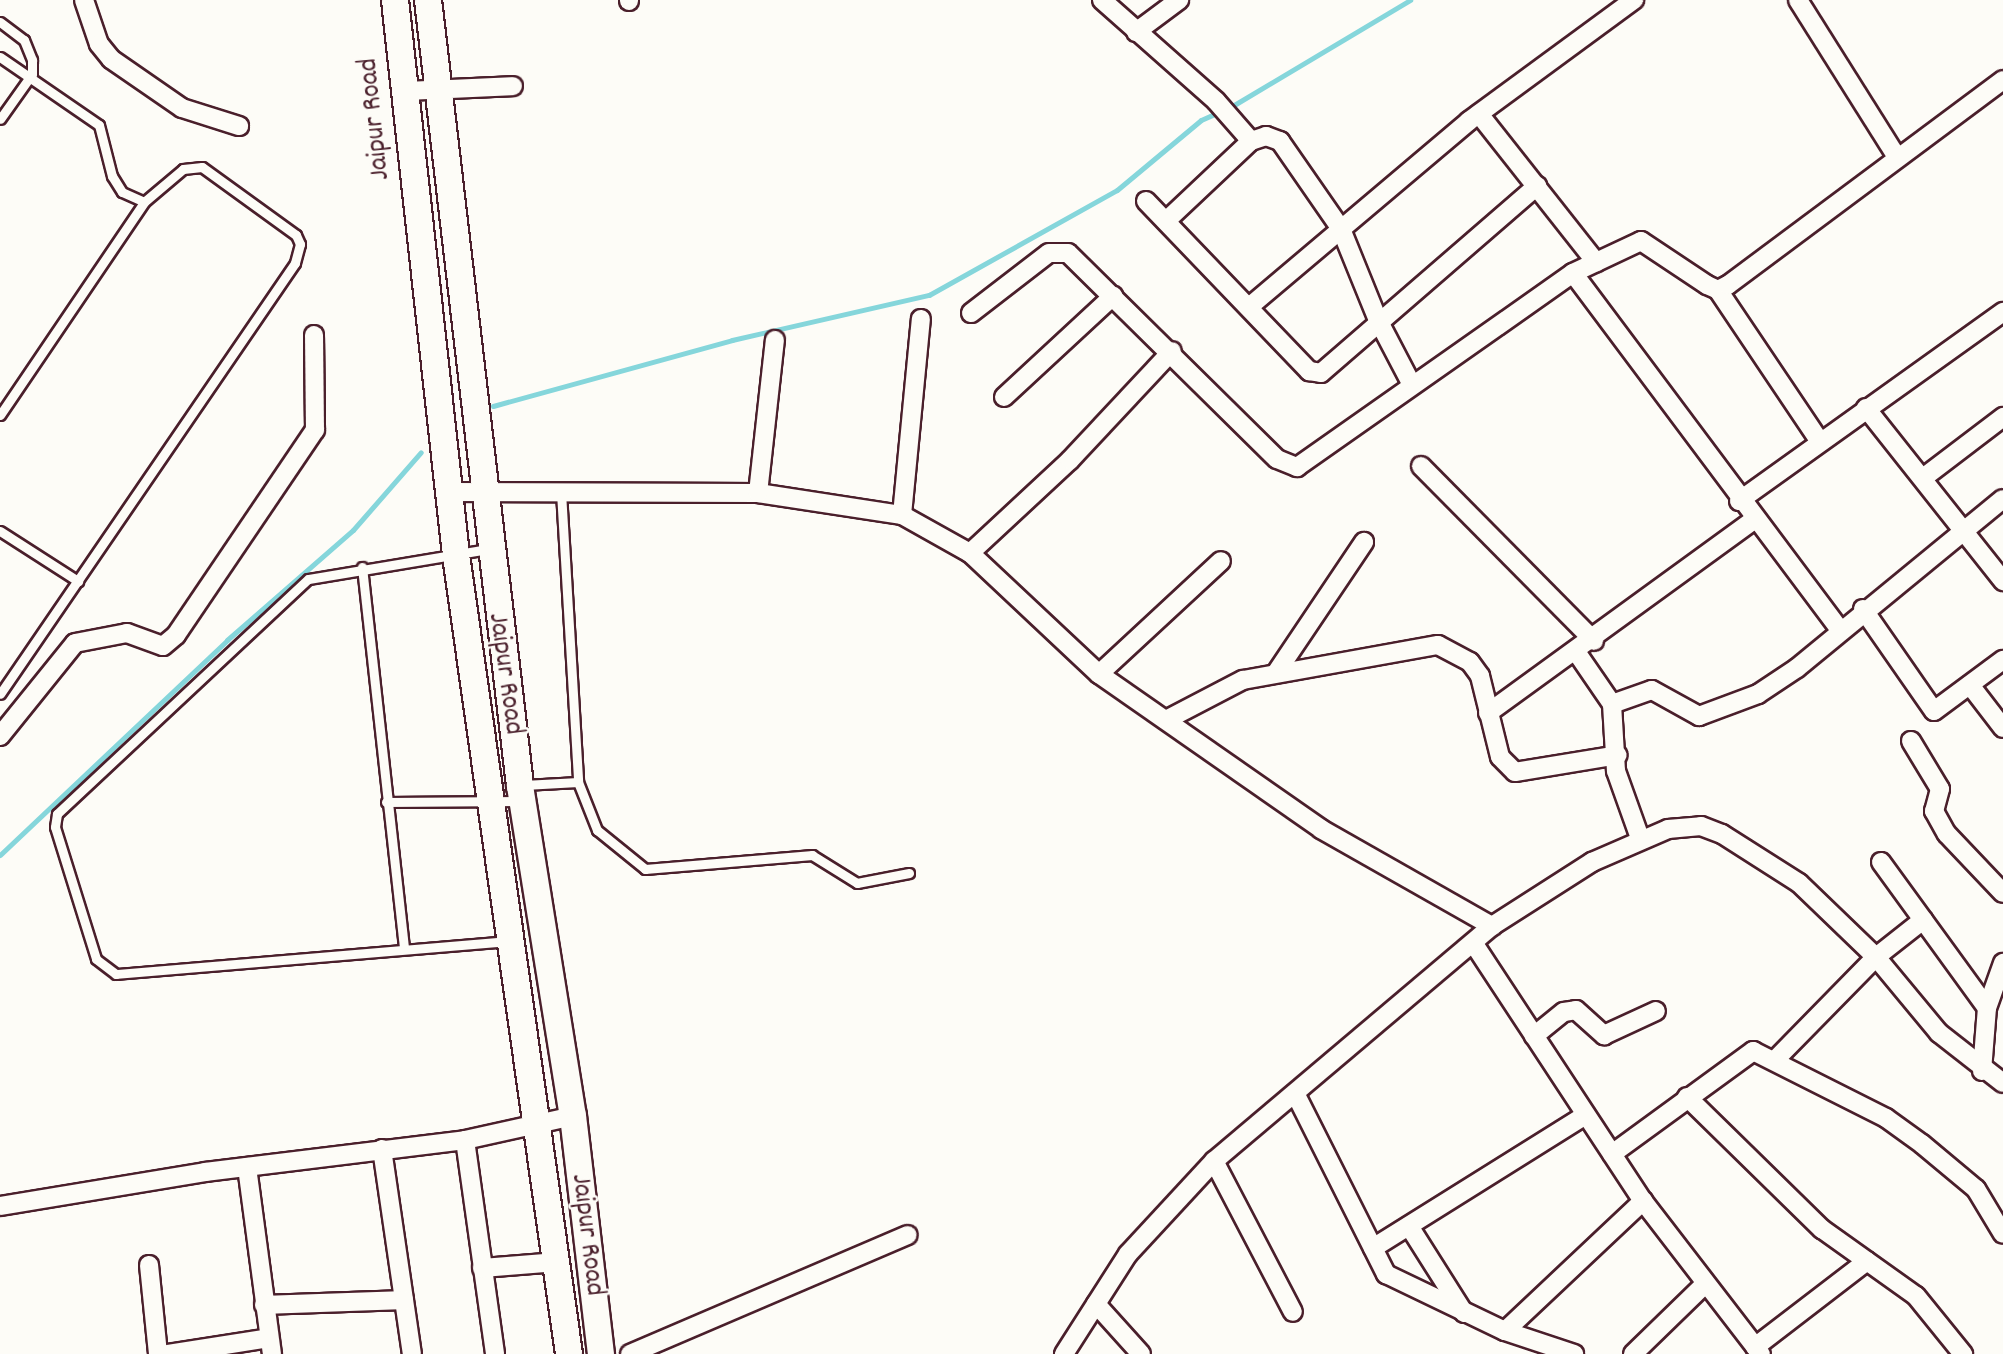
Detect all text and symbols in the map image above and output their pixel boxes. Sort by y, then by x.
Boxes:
street label: Jaipur Road [353,56,399,182]
street label: Jaipur Road [479,611,529,737]
street label: Jaipur Road [562,1172,610,1298]

